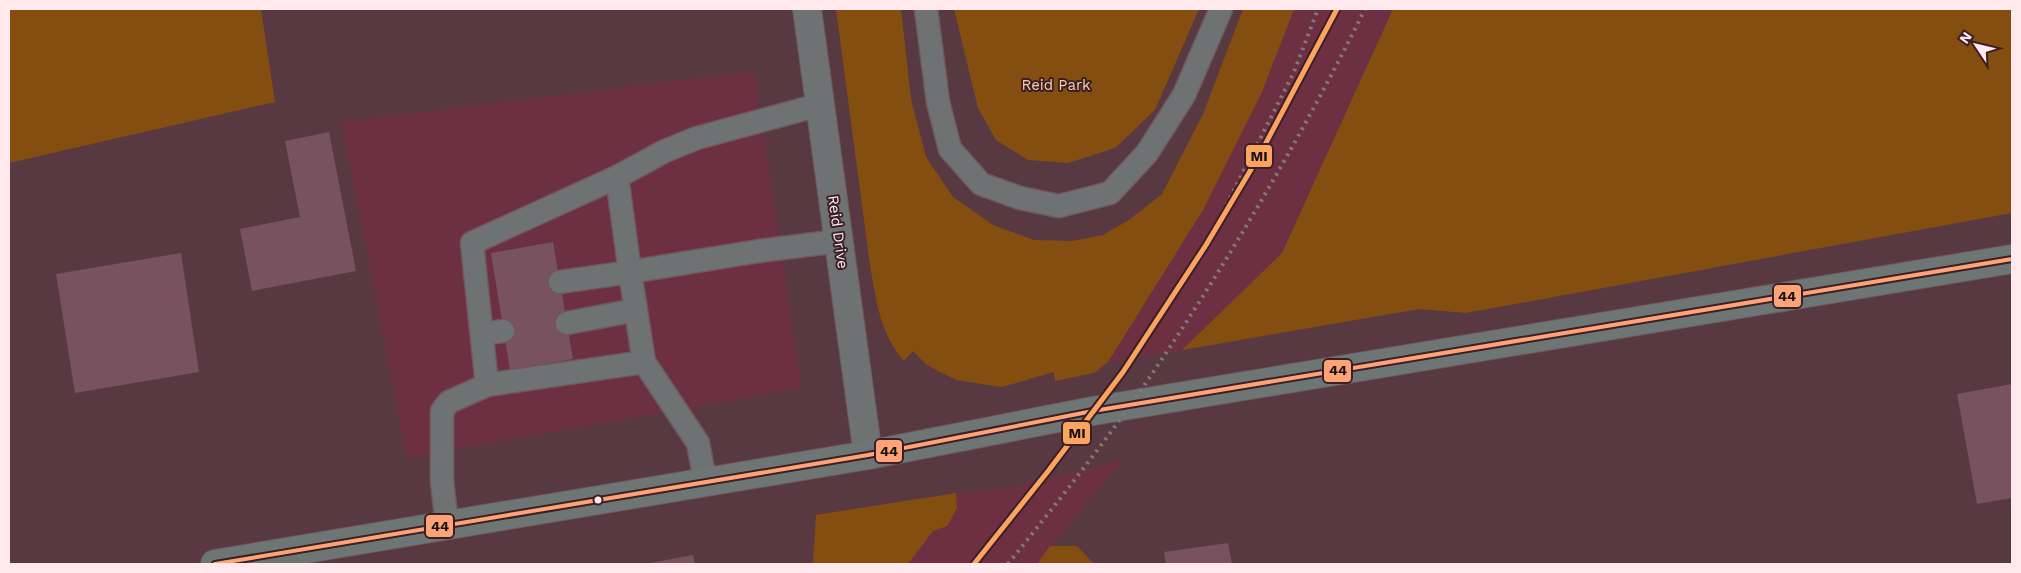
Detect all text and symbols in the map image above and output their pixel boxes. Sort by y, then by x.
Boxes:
north arrow [1951,20,2001,70]
text: N [1956,29,1975,46]
park label: Reid Park [1021,76,1091,94]
line badge: MI [1245,144,1273,168]
text: MI [1250,148,1268,164]
street label: Reid Drive [824,194,852,270]
line badge: 44 [1773,284,1802,308]
text: 44 [1778,288,1796,304]
line badge: 44 [1323,359,1352,383]
text: 44 [1329,362,1347,378]
line badge: MI [1062,421,1091,445]
text: MI [1068,425,1086,441]
line badge: 44 [875,439,903,463]
text: 44 [880,443,898,459]
unlabelled marker [593,495,603,505]
line badge: 44 [425,514,454,538]
text: 44 [431,518,449,534]

